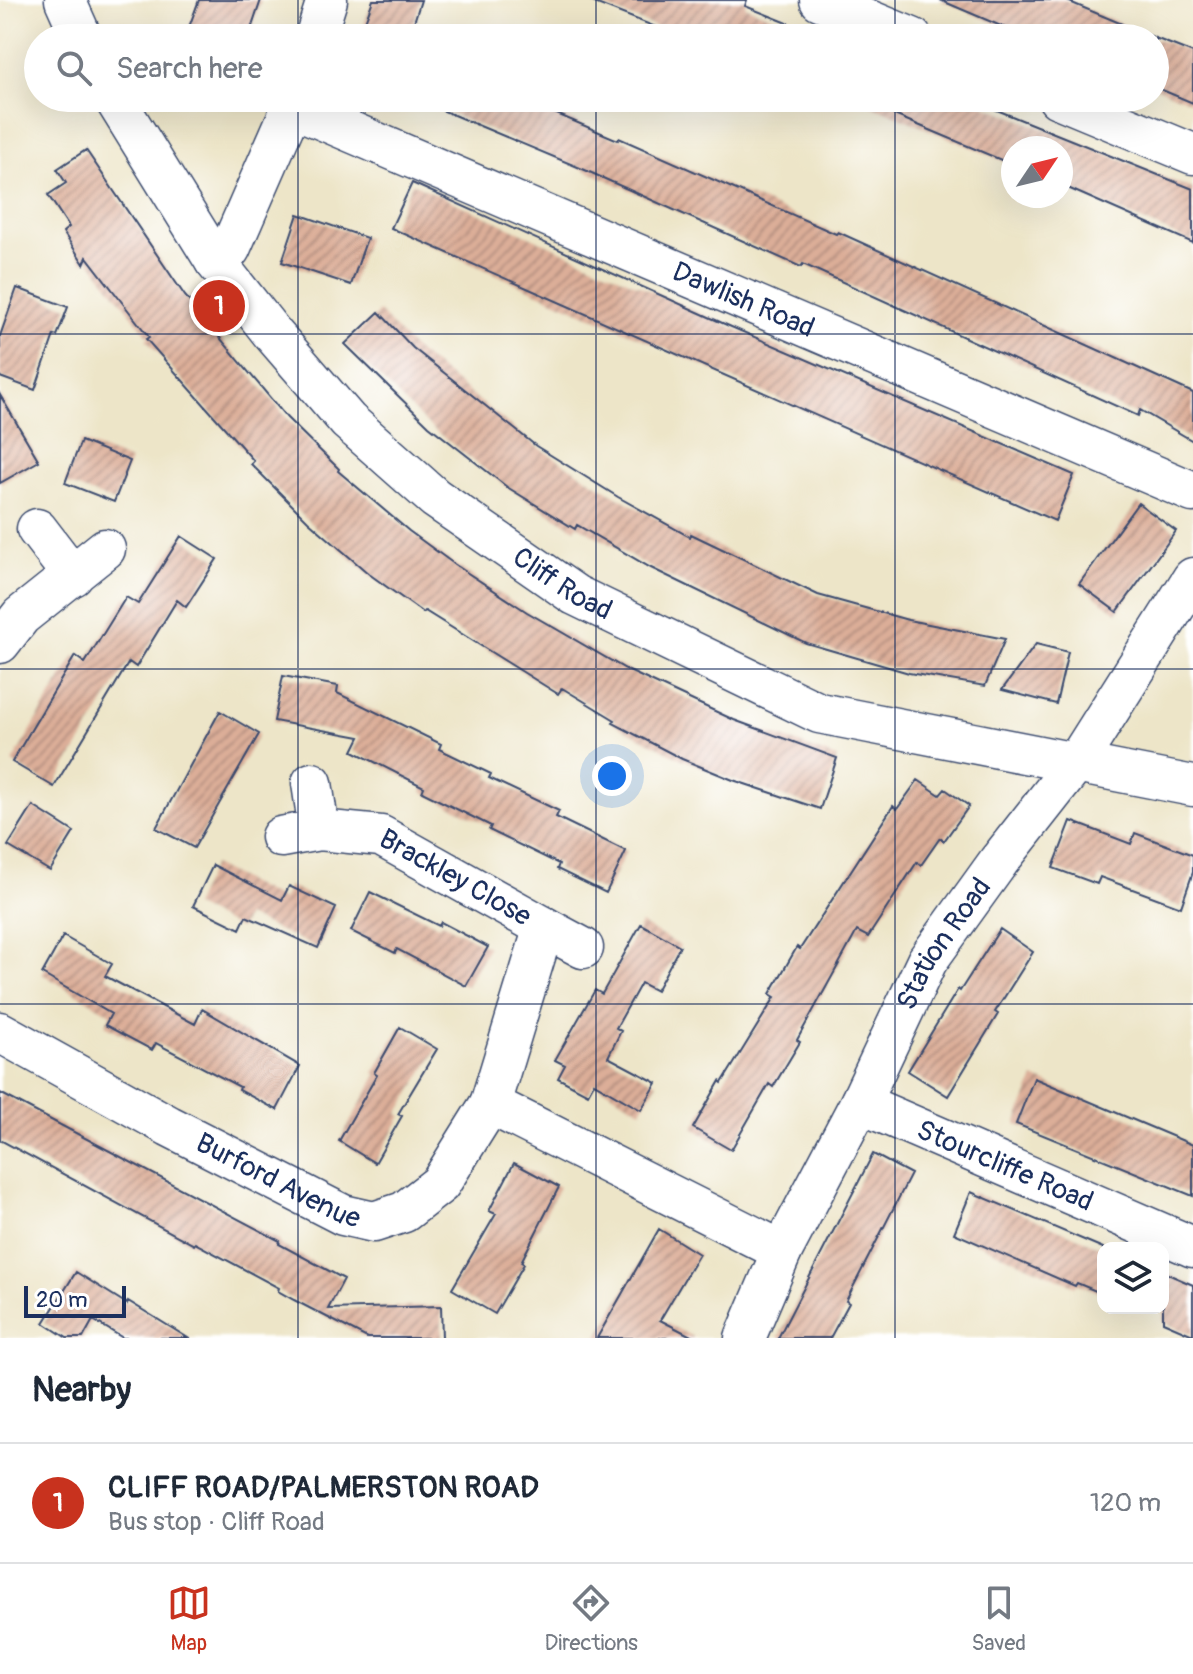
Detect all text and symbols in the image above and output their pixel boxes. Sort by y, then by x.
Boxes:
search box [24,24,1169,112]
icon: search [52,46,96,90]
text: Search here [116,50,263,87]
north arrow [1001,136,1073,208]
street label: Dawlish Road [667,254,820,345]
pin: 1 [193,276,245,336]
street label: Cliff Road [506,540,618,628]
your location [592,756,632,796]
street label: Brackley Close [373,821,538,934]
street label: Station Road [889,871,999,1016]
street label: Stourcliffe Road [911,1112,1099,1219]
street label: Burford Avenue [190,1125,364,1236]
map controls [1097,1242,1169,1314]
button: layers [1097,1242,1169,1314]
scale bar [24,1282,126,1318]
text: 20 m [36,1286,88,1314]
text: Nearby [32,1369,131,1412]
text: CLIFF ROAD/PALMERSTON ROAD [108,1469,539,1506]
text: 1 [53,1487,63,1519]
text: 120 m [1090,1487,1161,1519]
text: Bus stop · Cliff Road [108,1506,325,1538]
tab: Map [167,1581,211,1657]
tab: Directions [545,1581,638,1657]
tab: Saved [972,1581,1026,1657]

